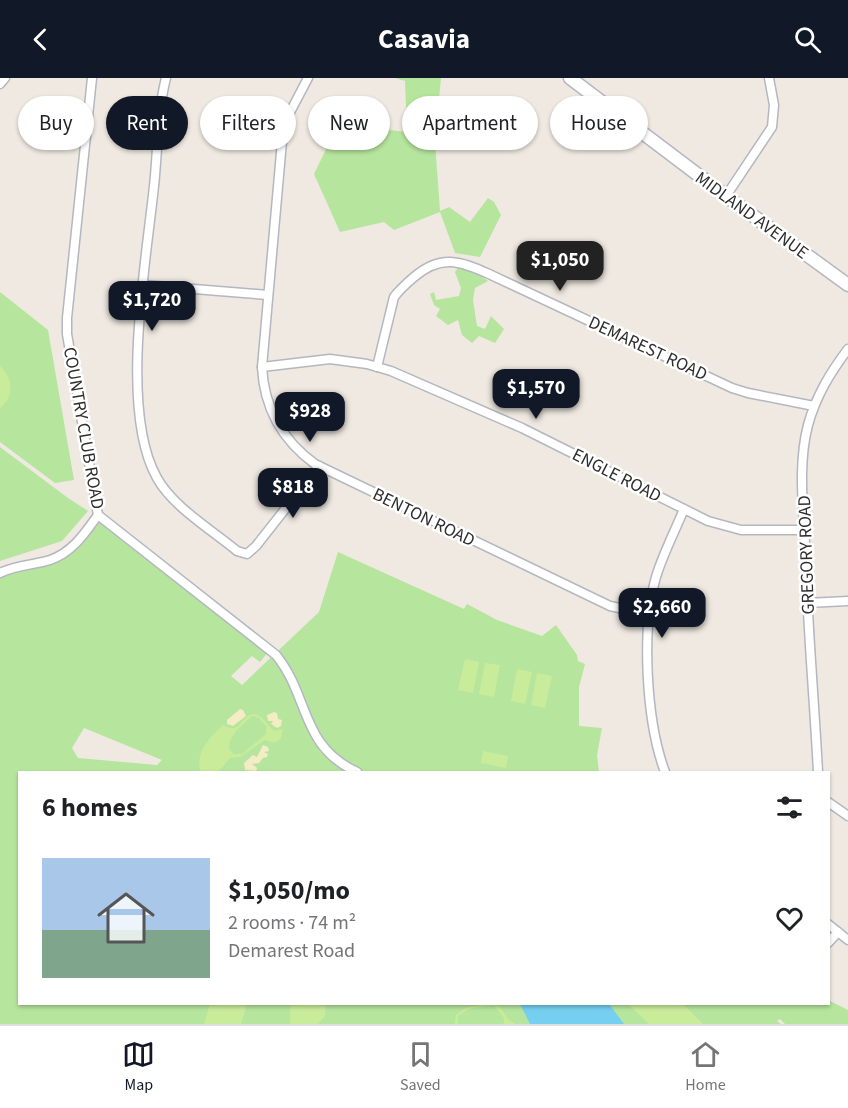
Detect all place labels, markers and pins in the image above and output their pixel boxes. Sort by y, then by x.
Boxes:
pin: $1,050 [511,241,609,292]
pin: $1,720 [103,281,201,332]
pin: $1,570 [487,369,585,420]
pin: $928 [274,392,346,443]
pin: $818 [257,468,329,519]
pin: $2,660 [613,588,711,639]

